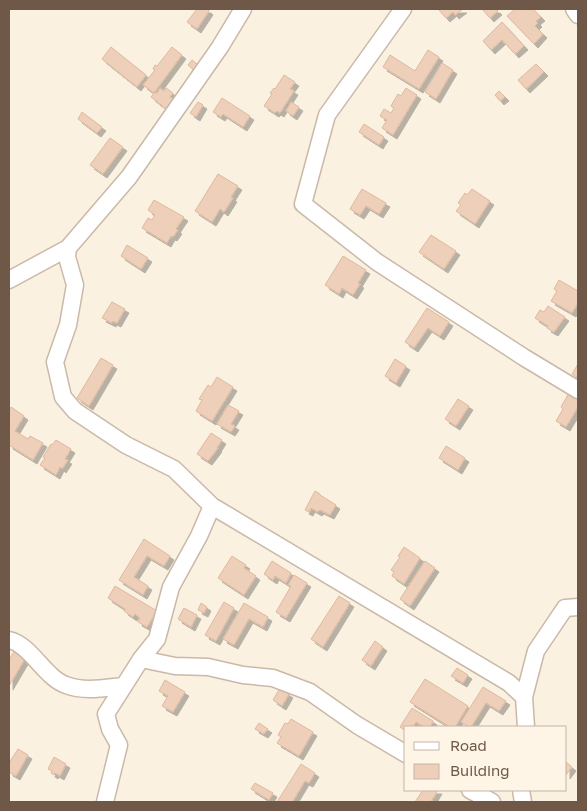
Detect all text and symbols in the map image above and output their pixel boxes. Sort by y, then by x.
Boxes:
legend [404,726,567,791]
text: Road [450,736,487,754]
text: Building [450,761,510,779]

